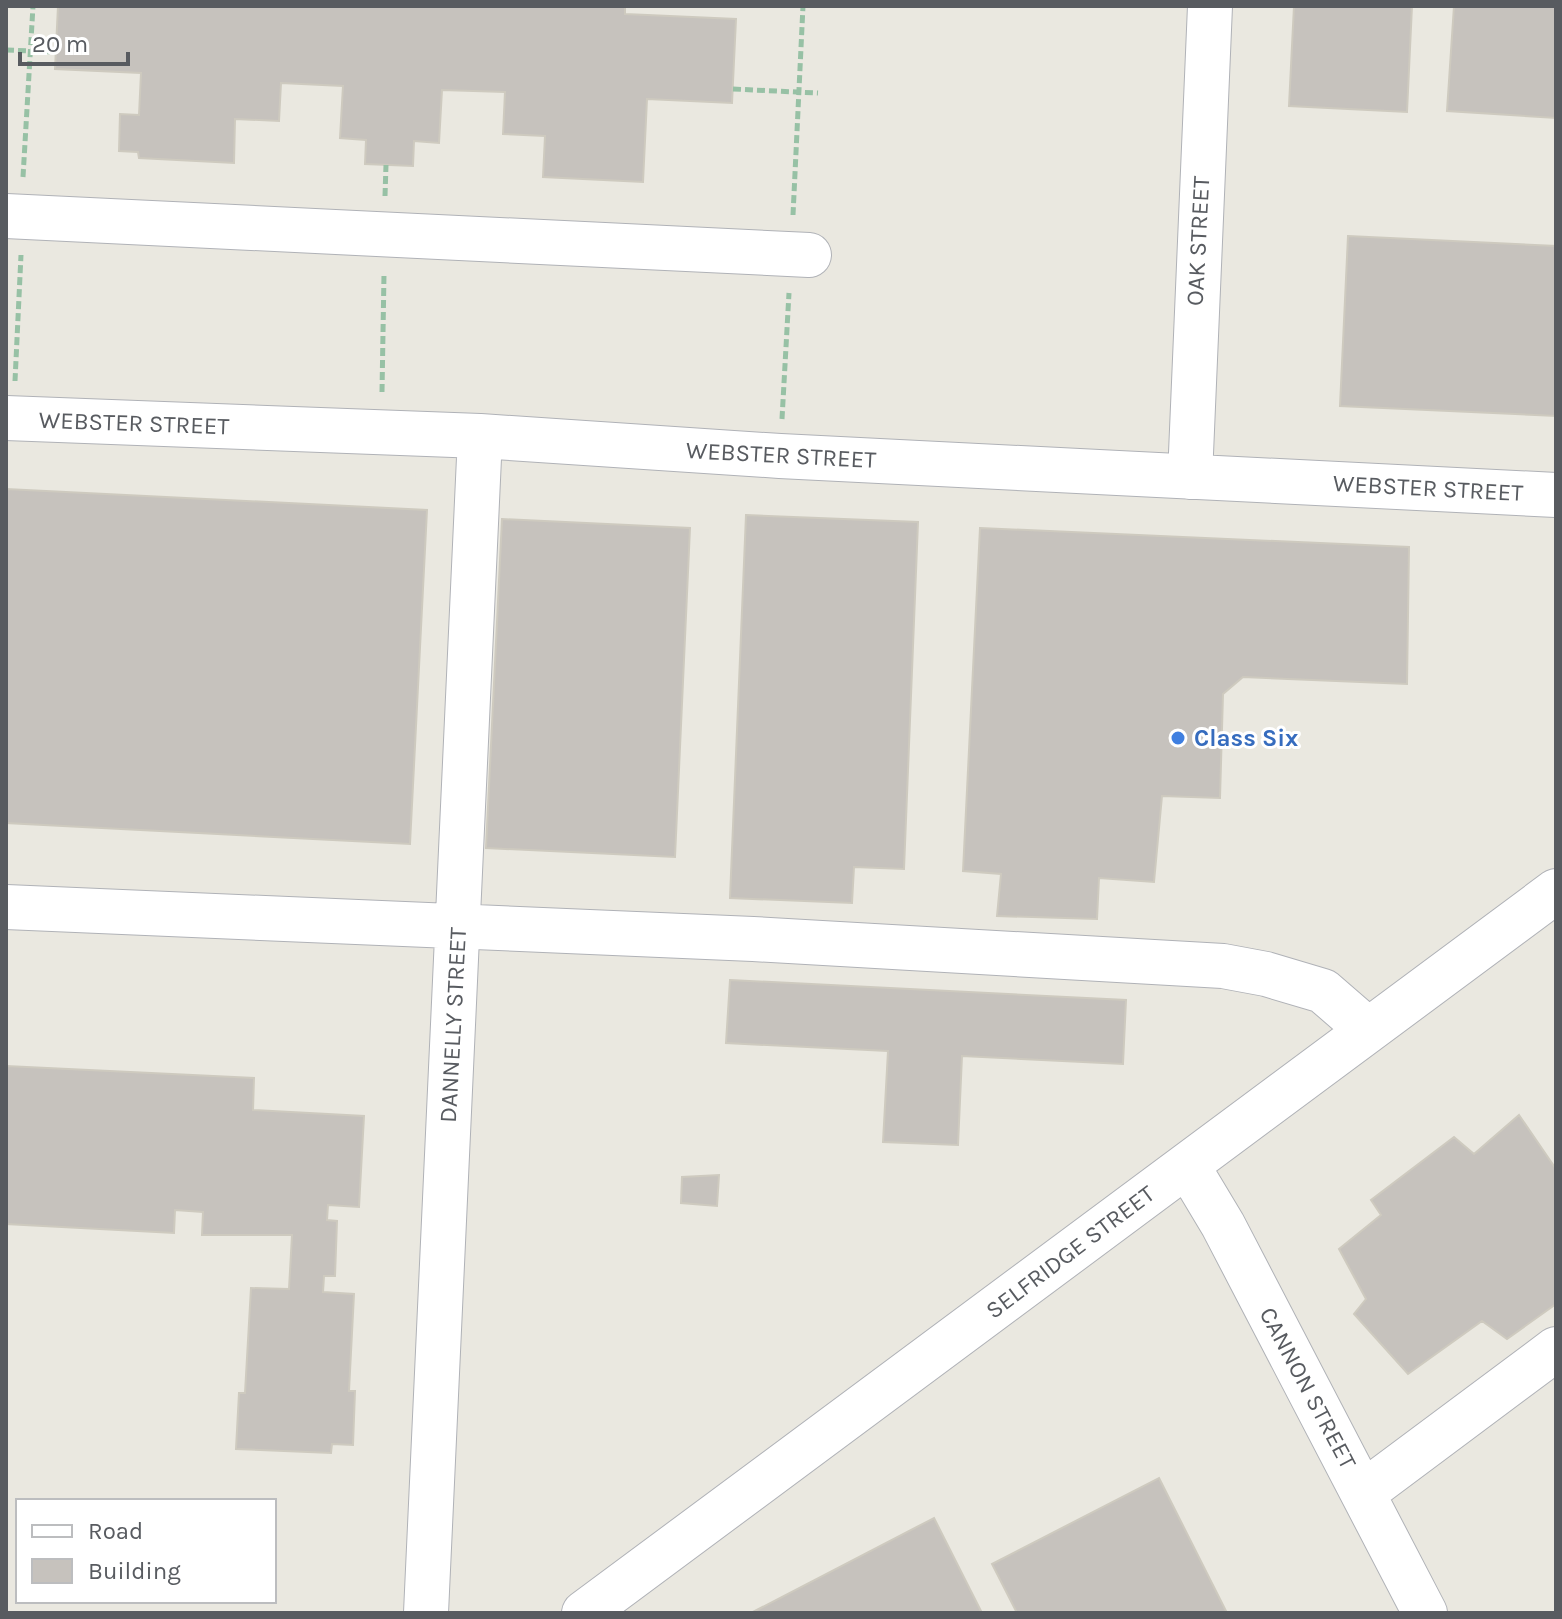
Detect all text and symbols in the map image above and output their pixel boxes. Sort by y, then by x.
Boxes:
scale bar [20,16,128,66]
text: 20 m [32,30,88,58]
street label: OAK STREET [1181,175,1215,307]
street label: WEBSTER STREET [38,406,230,440]
street label: WEBSTER STREET [685,436,877,474]
street label: WEBSTER STREET [1332,469,1524,507]
place label: Class Six [1194,724,1298,752]
marker: Class Six [1169,729,1187,747]
street label: DANNELLY STREET [434,926,472,1124]
street label: SELFRIDGE STREET [980,1179,1160,1325]
street label: CANNON STREET [1254,1302,1362,1474]
legend [16,1499,276,1603]
text: Road [88,1517,143,1545]
text: Building [88,1557,181,1585]

